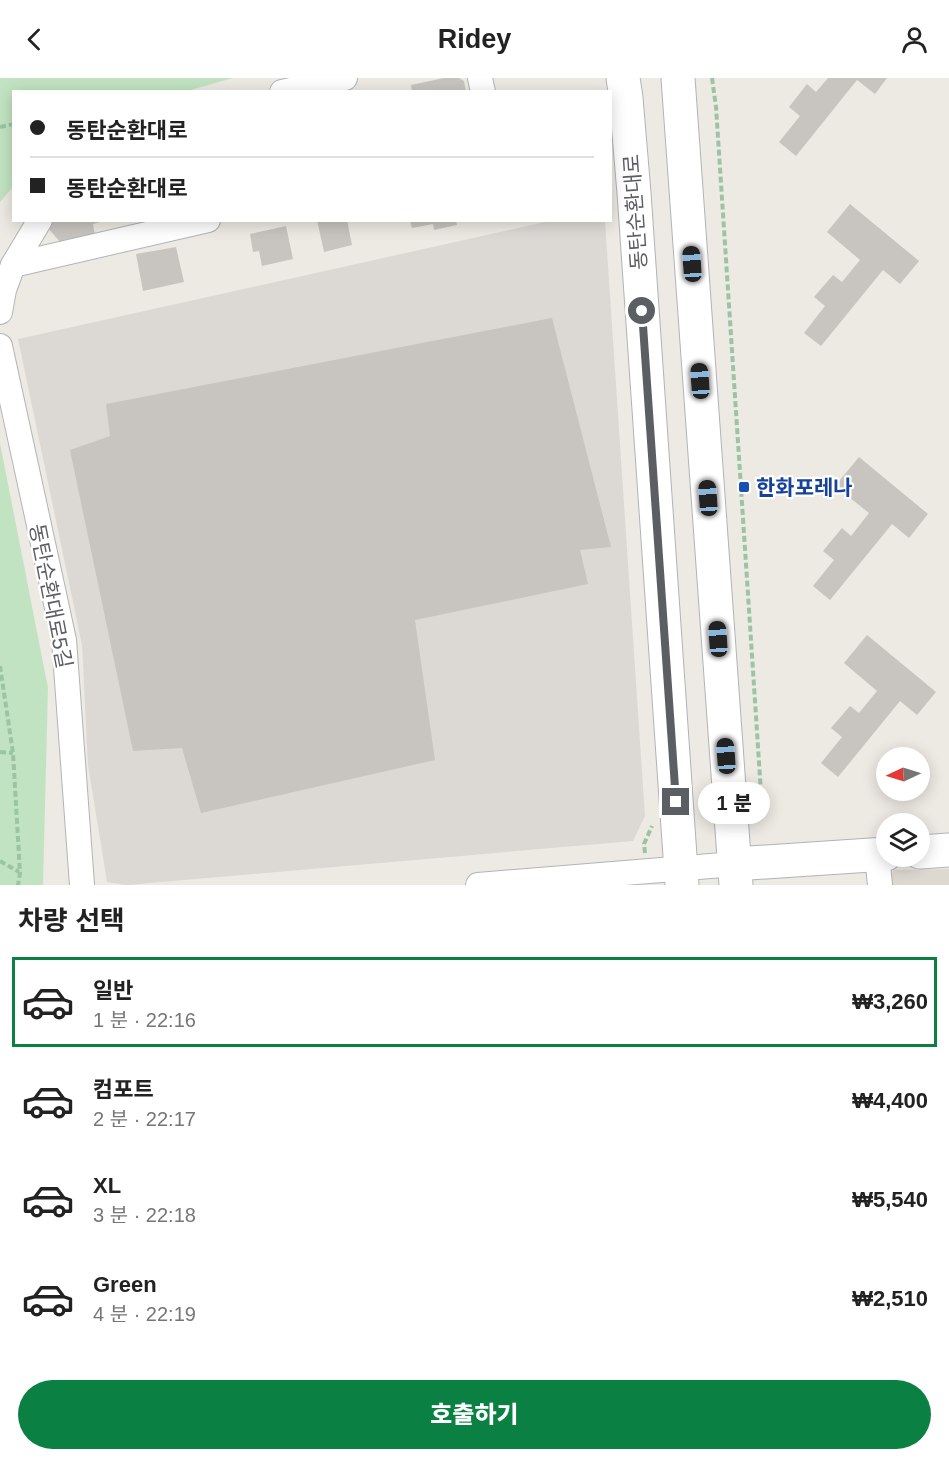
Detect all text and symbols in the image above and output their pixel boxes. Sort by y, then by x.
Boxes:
icon: back [18,23,51,56]
icon: person [898,23,931,56]
text: Ridey [438,24,511,54]
text: 동탄순환대로 [66,118,187,143]
street label: 동탄순환대로 [619,153,651,271]
text: 동탄순환대로 [66,176,187,201]
car [682,245,702,283]
route start [628,297,655,324]
car [690,362,710,400]
place label: 한화포레나 [756,476,853,499]
car [698,479,718,517]
marker: 한화포레나 [737,480,751,494]
street label: 동탄순환대로5길 [26,522,76,670]
car [708,620,728,658]
car [716,737,736,775]
north arrow [876,747,930,801]
map controls [876,747,930,867]
callout: 1 분 [697,781,769,823]
route end [662,788,689,815]
text: 1 분 [716,792,752,814]
button: layers [876,813,930,867]
text: 차량 선택 [18,906,125,936]
icon: car [21,975,75,1029]
text: 일반 [93,978,133,1003]
text: ₩3,260 [852,989,928,1014]
text: 1 분 · 22:16 [93,1009,196,1031]
icon: car [21,1074,75,1128]
text: 컴포트 [93,1077,154,1102]
text: ₩4,400 [852,1088,928,1113]
text: 2 분 · 22:17 [93,1108,196,1130]
icon: car [21,1173,75,1227]
text: XL [93,1173,121,1198]
text: ₩5,540 [852,1187,928,1212]
text: 3 분 · 22:18 [93,1204,196,1226]
icon: car [21,1272,75,1326]
text: Green [93,1272,157,1297]
text: ₩2,510 [852,1286,928,1311]
text: 4 분 · 22:19 [93,1303,196,1325]
button: 호출하기 [18,1380,931,1449]

